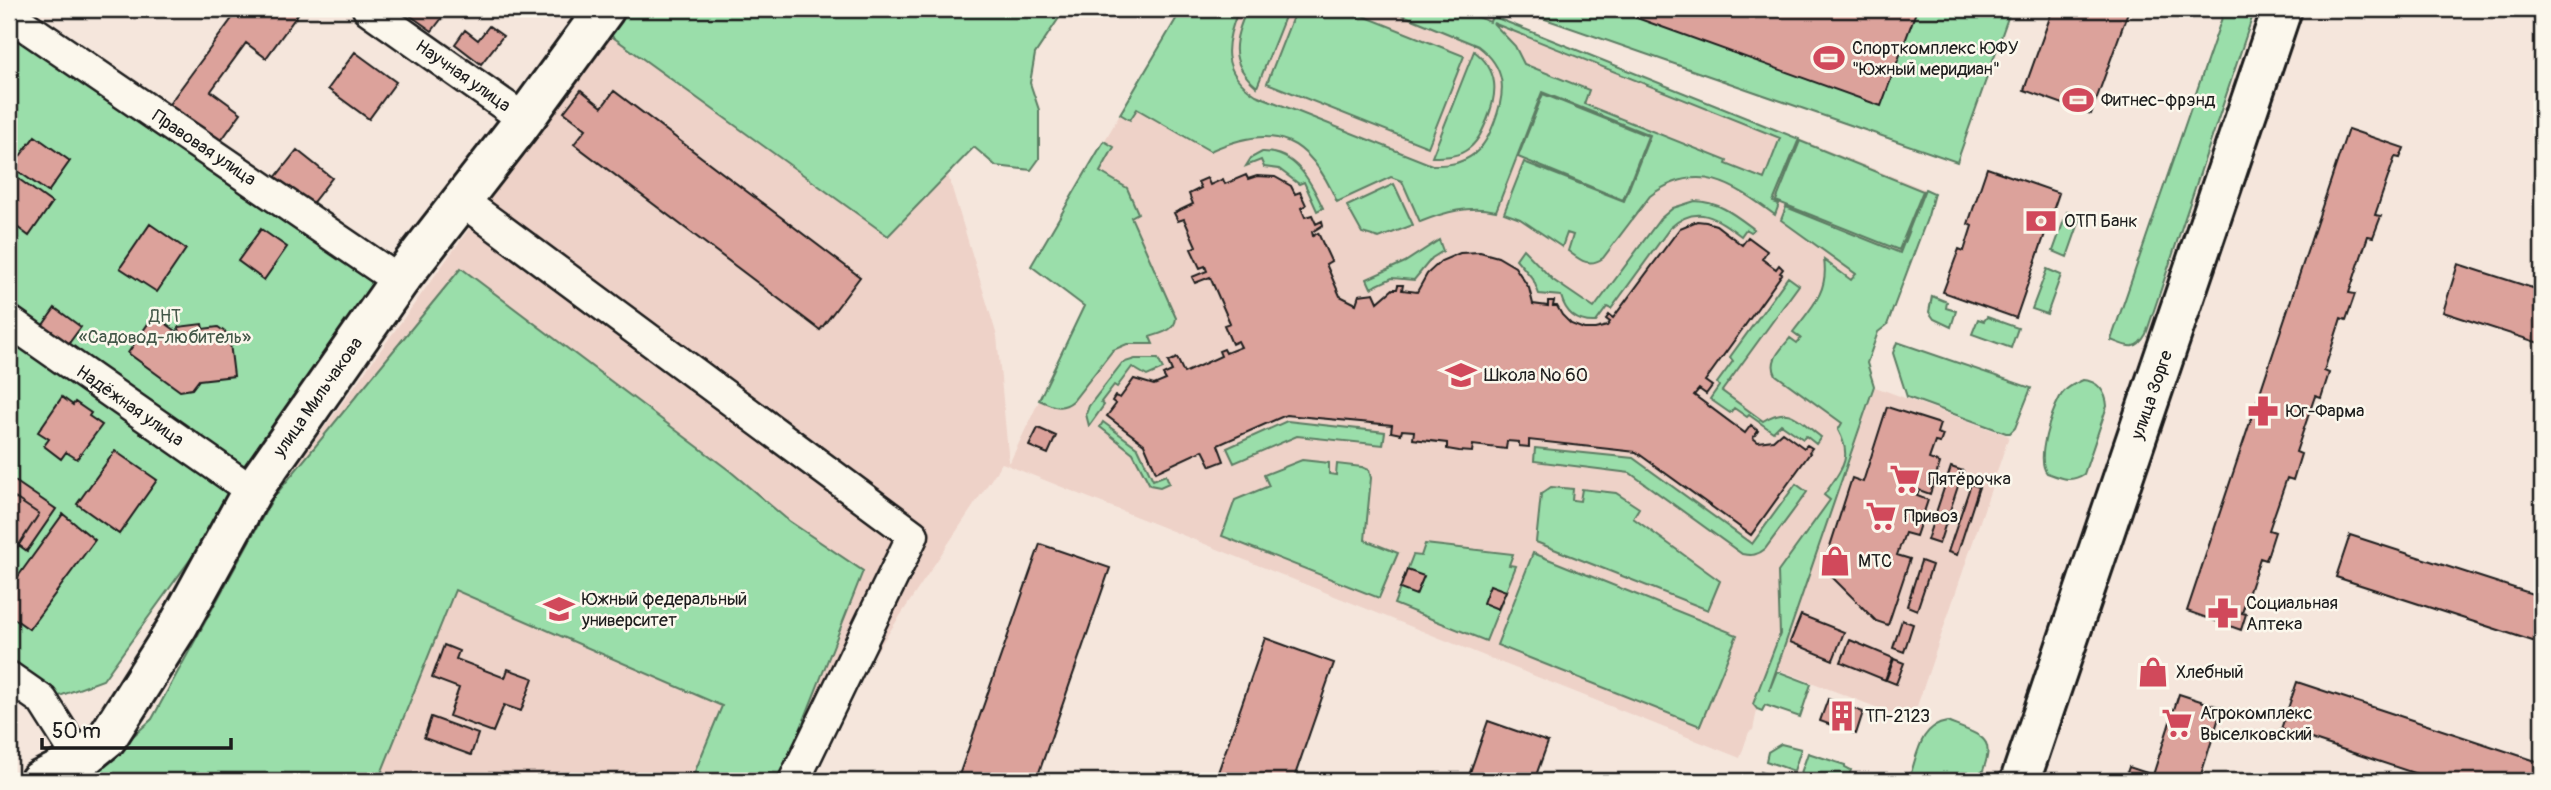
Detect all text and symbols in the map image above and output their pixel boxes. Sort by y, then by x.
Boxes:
street label: Научная улица [411,35,515,117]
place label: Спорткомплекс ЮФУ "Южный меридиан" [1852,37,2019,81]
sports icon: Спорткомплекс ЮФУ "Южный меридиан" [1812,41,1846,75]
sports icon: Фитнес-фрэнд [2061,83,2095,117]
place label: Фитнес-фрэнд [2101,89,2216,112]
street label: Правовая улица [148,105,260,191]
bank icon: ОТП Банк [2024,204,2058,238]
place label: ОТП Банк [2064,210,2138,233]
park label: ДНТ «Садовод-любитель» [79,305,251,349]
street label: улица Мильчакова [268,333,368,462]
street label: улица Зорге [2126,347,2178,444]
school or university icon: Школа № 60 [1444,358,1478,392]
street label: Надёжная улица [72,360,188,452]
place label: Школа № 60 [1484,364,1588,387]
pharmacy icon: Юг-Фарма [2246,394,2280,428]
place label: Юг-Фарма [2286,400,2364,423]
supermarket icon: Пятёрочка [1888,462,1922,496]
place label: Пятёрочка [1928,468,2011,491]
supermarket icon: Привоз [1864,499,1898,533]
place label: Привоз [1904,505,1959,528]
shop icon: МТС [1818,544,1852,578]
place label: МТС [1858,550,1892,573]
place label: Южный федеральный университет [581,588,747,632]
school or university icon: Южный федеральный университет [542,592,576,626]
place label: Социальная Аптека [2246,592,2338,636]
pharmacy icon: Социальная Аптека [2206,596,2240,630]
shop icon: Хлебный [2136,655,2170,689]
place label: Хлебный [2176,661,2244,684]
building icon: ТП-2123 [1825,699,1859,733]
place label: Агрокомплекс Выселковский [2200,702,2313,746]
place label: ТП-2123 [1865,705,1930,728]
scale bar [42,706,231,750]
supermarket icon: Агрокомплекс Выселковский [2160,706,2194,740]
text: 50 m [52,718,101,745]

